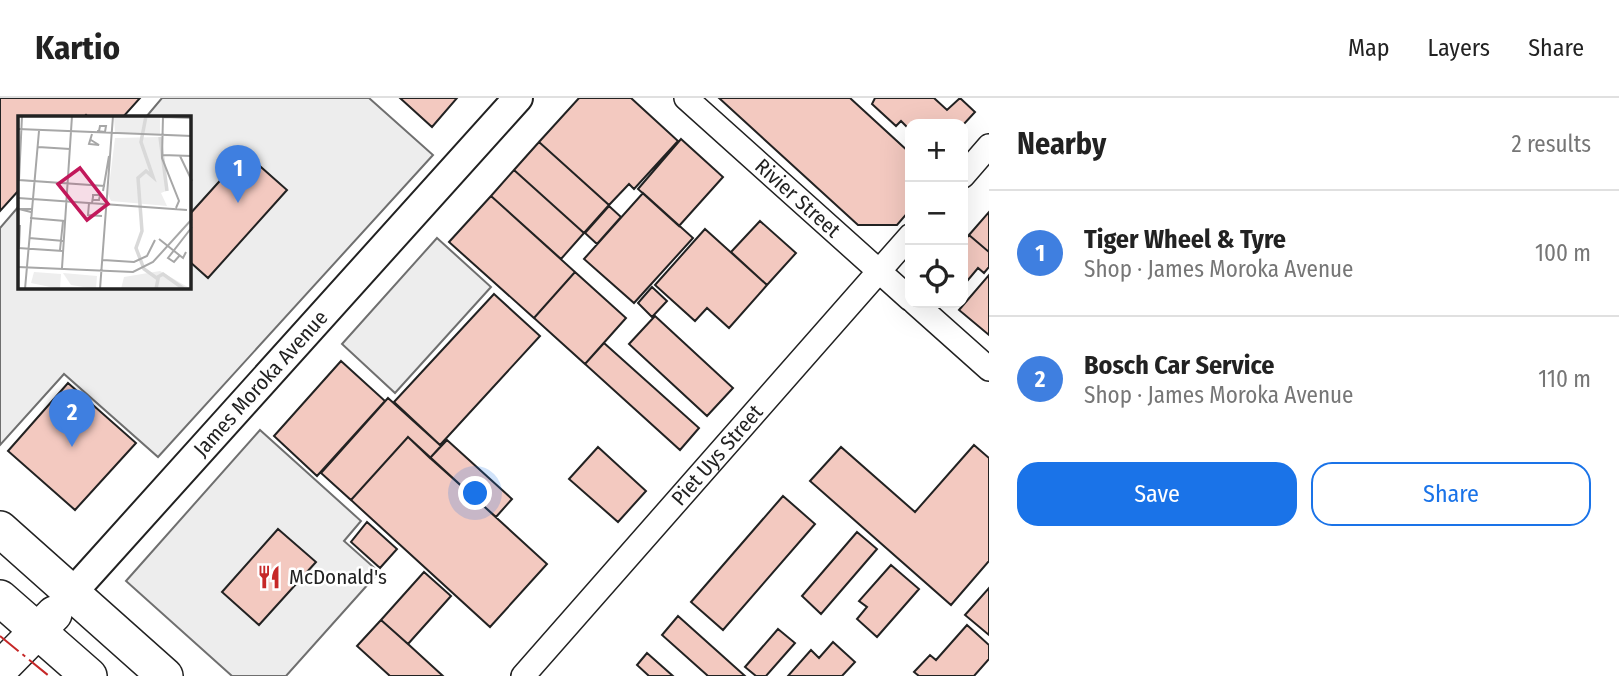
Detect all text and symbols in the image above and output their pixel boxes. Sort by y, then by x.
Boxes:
text: Kartio [35,28,120,68]
text: Map [1348,34,1390,62]
text: Layers [1428,34,1490,62]
text: Share [1528,34,1584,62]
inset map [18,116,191,289]
map controls [905,119,968,308]
button: + [905,119,968,182]
text: Nearby [1017,126,1106,162]
text: 2 results [1511,130,1591,158]
pin: 1 [215,145,261,203]
street label: Rivier Street [750,153,846,243]
button: − [905,182,968,245]
text: Tiger Wheel & Tyre [1084,224,1286,255]
text: 1 [1035,239,1045,267]
text: 100 m [1535,239,1591,267]
button: locate [905,245,968,308]
text: Shop · James Moroka Avenue [1084,255,1353,283]
street label: James Moroka Avenue [188,305,333,462]
text: Bosch Car Service [1084,350,1275,381]
text: 2 [1035,365,1045,393]
text: 110 m [1538,365,1591,393]
text: Shop · James Moroka Avenue [1084,381,1353,409]
pin: 2 [49,389,95,447]
street label: Piet Uys Street [666,399,769,511]
button: Save [1017,462,1297,526]
button: Share [1311,462,1591,526]
your location [458,476,492,510]
restaurant icon: McDonald's [255,563,283,591]
place label: McDonald's [289,564,387,590]

